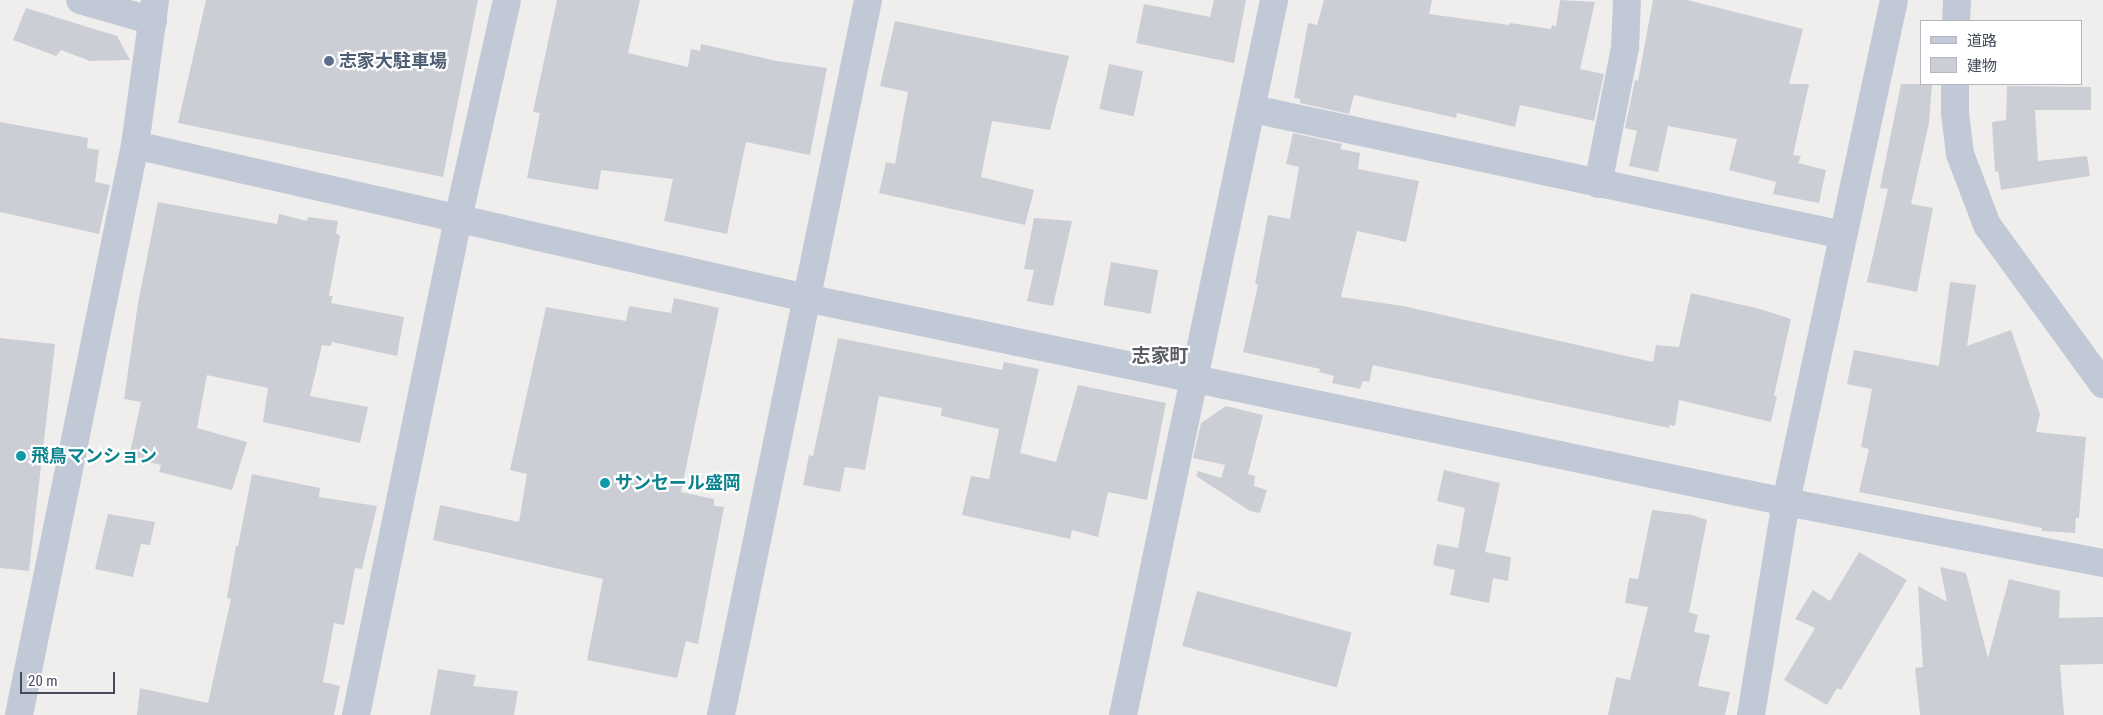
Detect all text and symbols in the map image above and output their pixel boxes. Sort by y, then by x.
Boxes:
legend [1920,20,2083,85]
text: 道路 [1967,32,1997,50]
place label: 志家大駐車場 [339,50,447,72]
marker: 志家大駐車場 [323,55,335,67]
text: 建物 [1967,57,1997,75]
district label: 志家町 [1132,345,1188,367]
place label: 飛鳥マンション [31,445,157,467]
marker: 飛鳥マンション [15,450,27,462]
place label: サンセール盛岡 [615,472,741,494]
marker: サンセール盛岡 [599,477,611,489]
scale bar [22,662,118,694]
text: 20 m [28,672,58,690]

